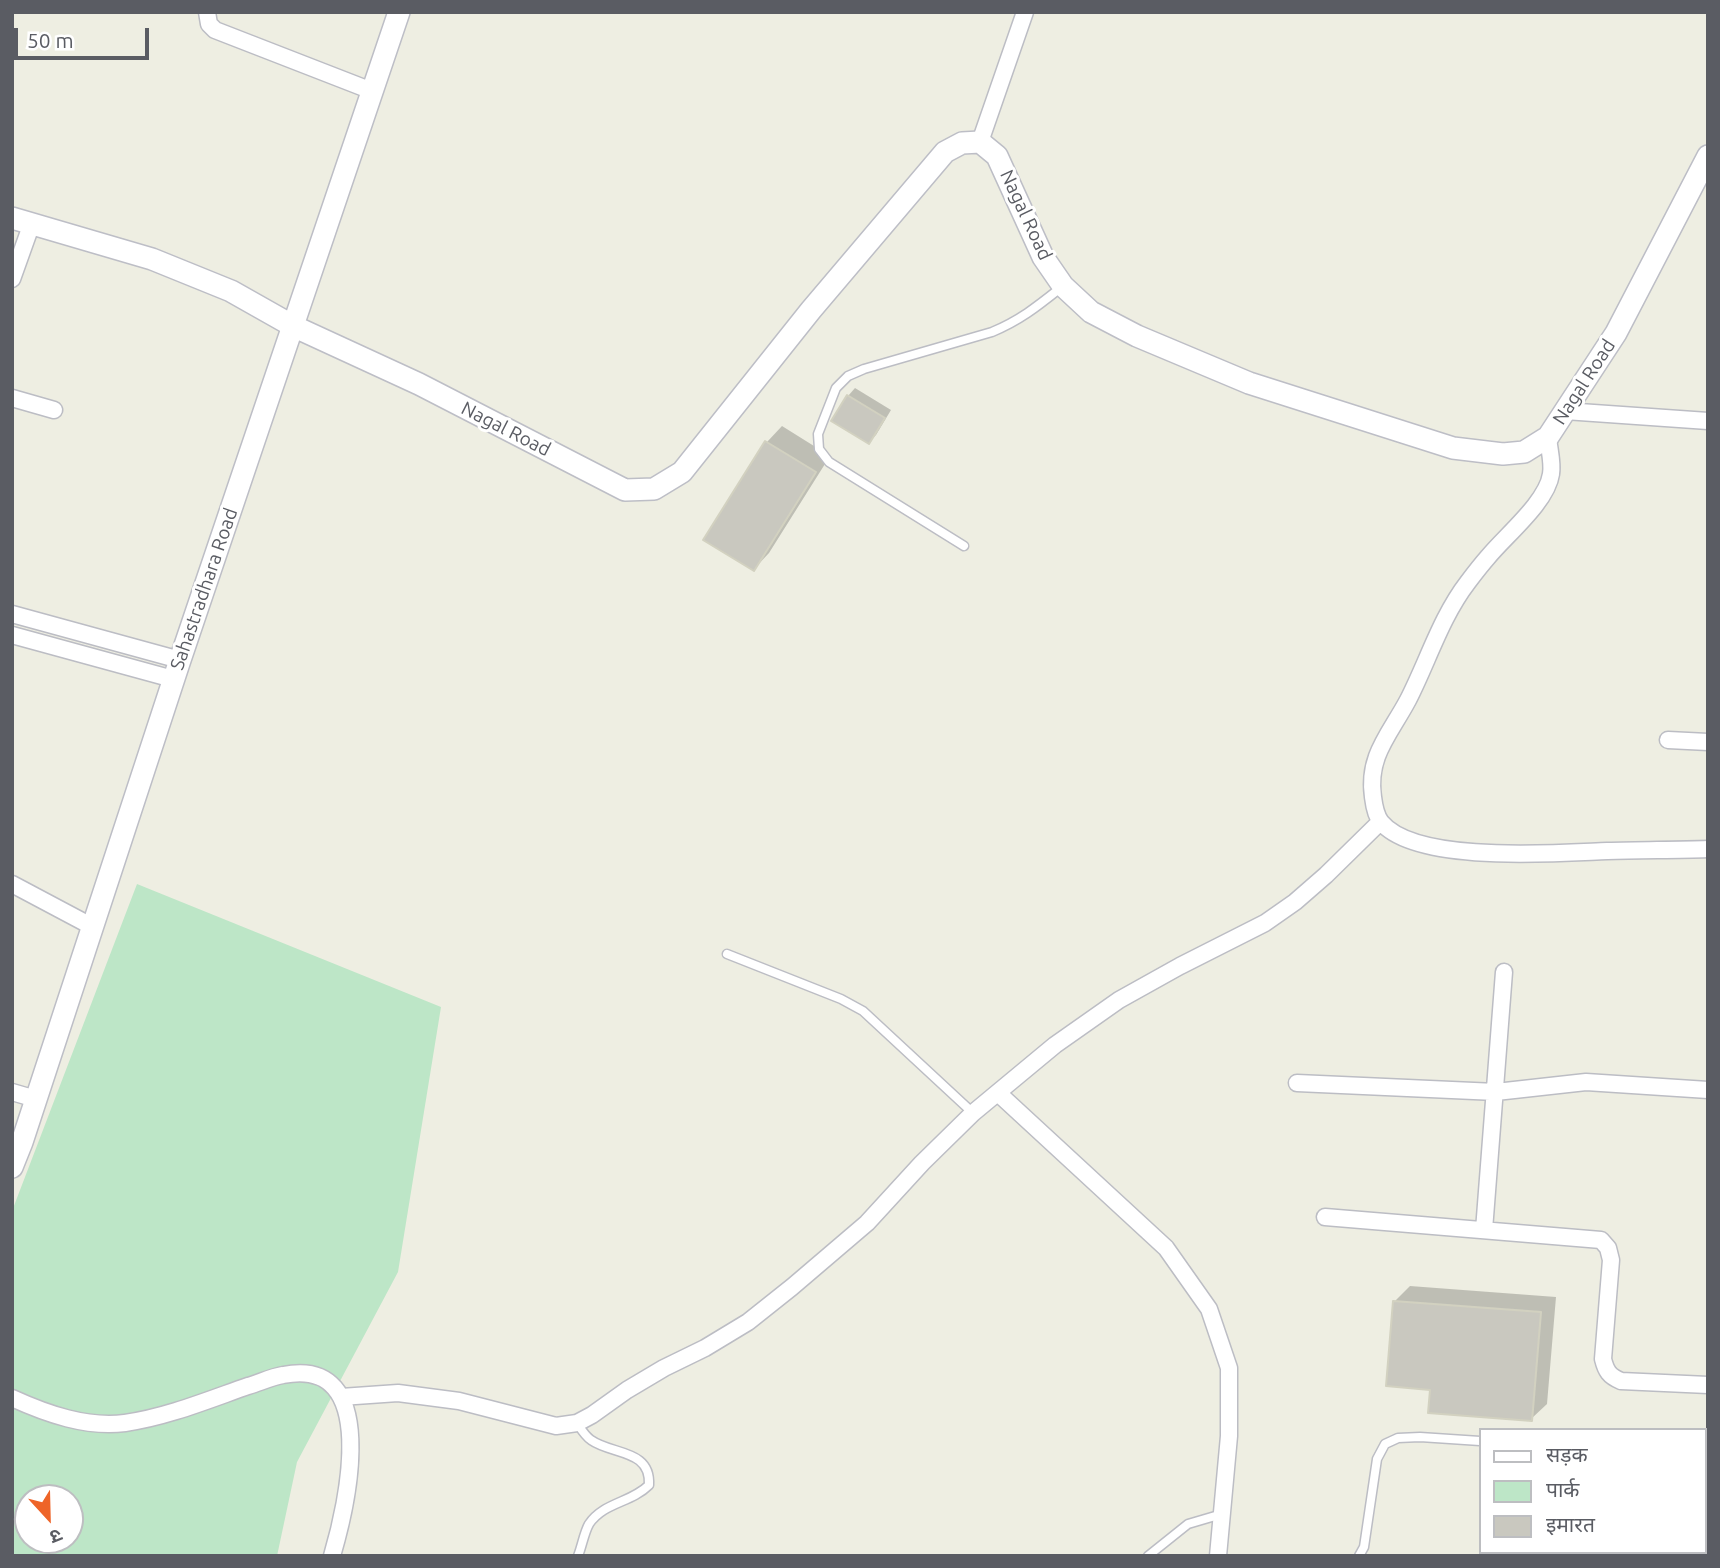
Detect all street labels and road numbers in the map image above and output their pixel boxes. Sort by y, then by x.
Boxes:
street label: Nagal Road [995,166,1057,264]
street label: Nagal Road [1548,335,1620,429]
street label: Nagal Road [458,397,554,461]
street label: Sahastradhara Road [166,505,242,673]

